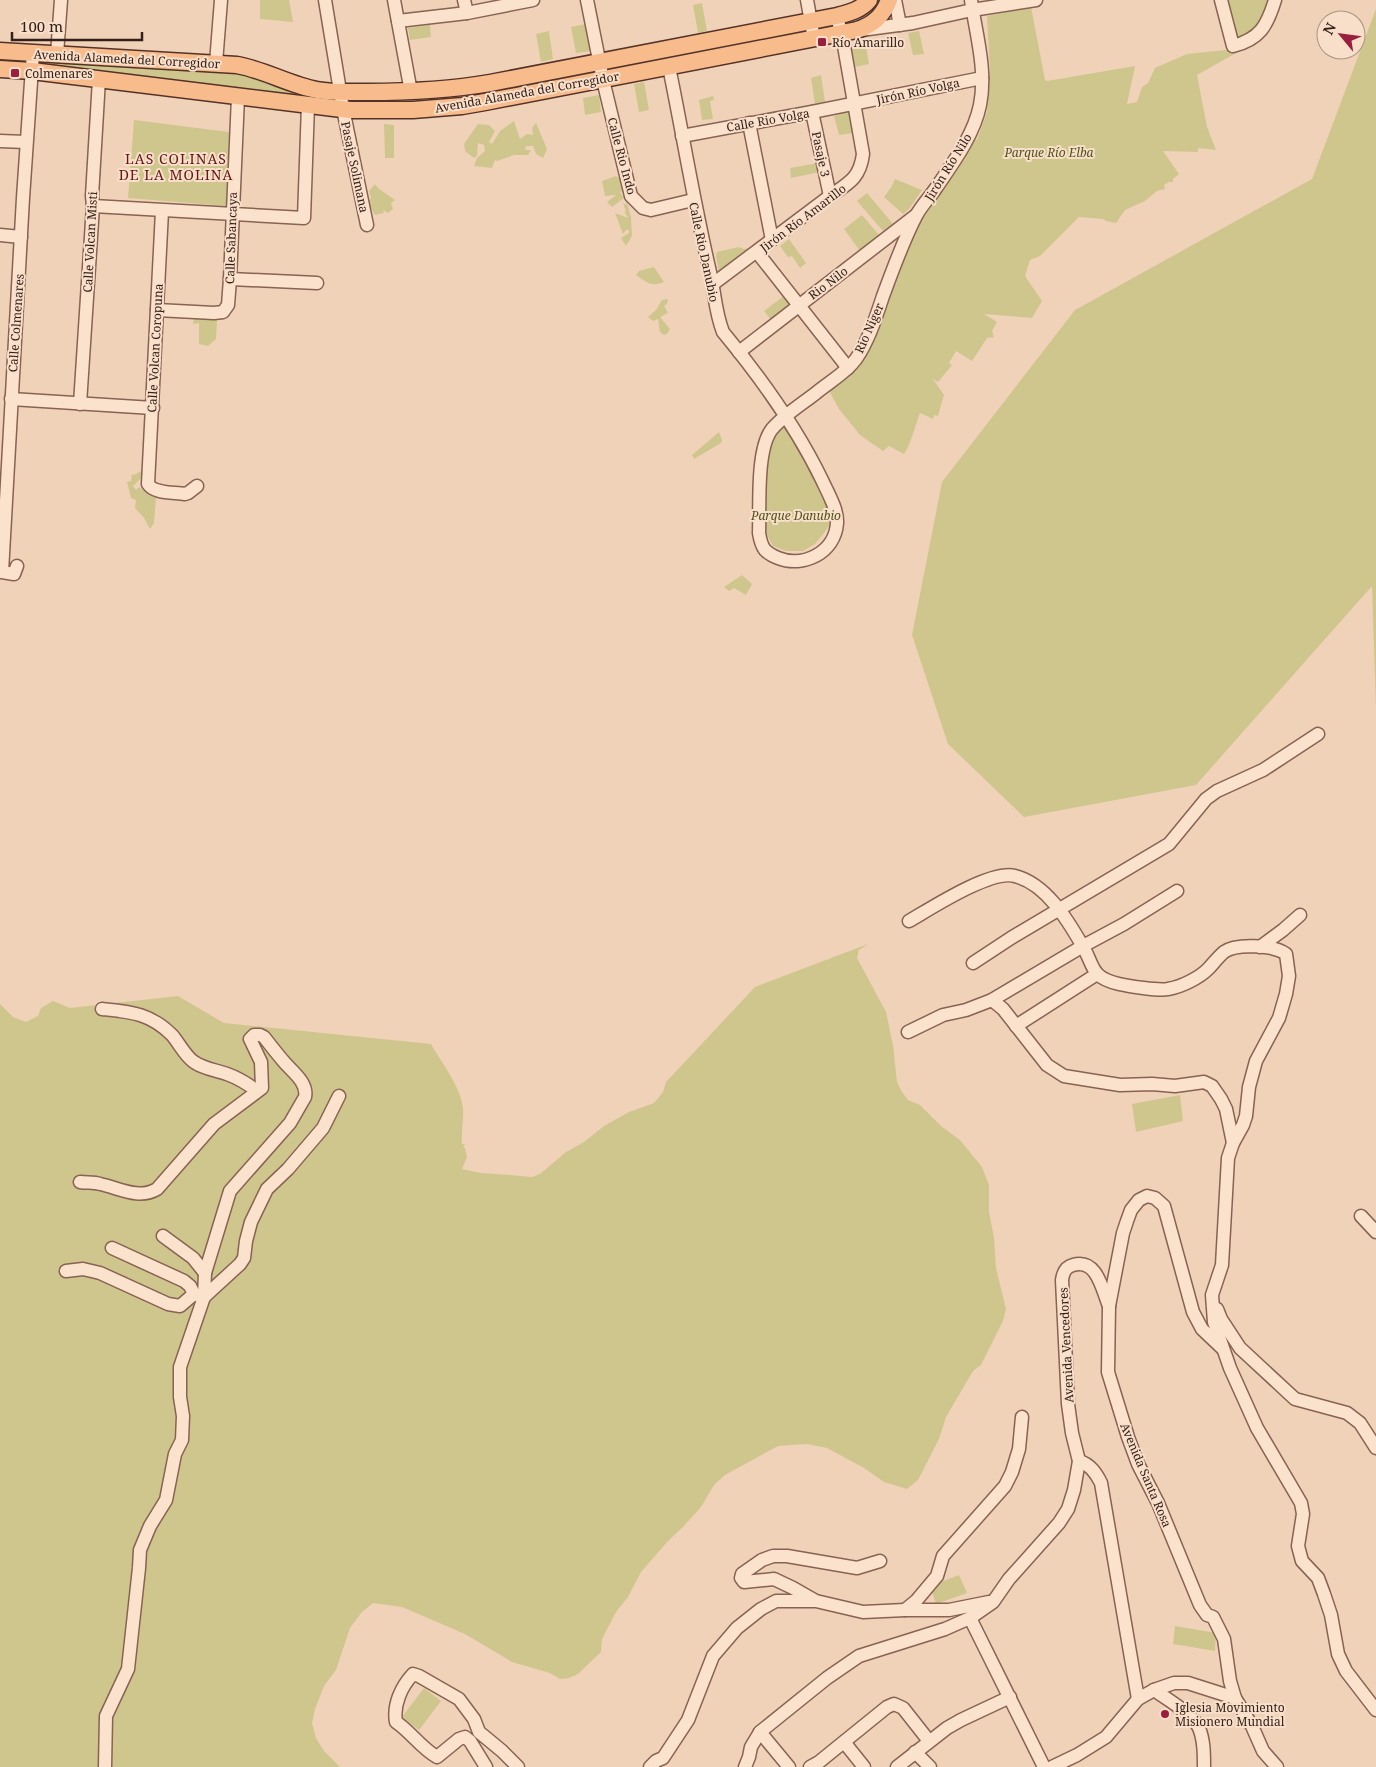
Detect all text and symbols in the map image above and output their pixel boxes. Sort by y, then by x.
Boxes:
scale bar [12,10,142,42]
north arrow [1316,10,1366,60]
text: 100 m [20,16,63,36]
text: N [1318,19,1340,38]
place label: Río Amarillo [832,34,904,51]
marker: Río Amarillo [816,36,828,48]
street label: Avenida Alameda del Corregidor [33,46,221,72]
place label: Colmenares [25,65,93,82]
marker: Colmenares [9,67,21,79]
street label: Avenida Alameda del Corregidor [434,67,621,117]
street label: Jirón Río Volga [874,74,961,108]
street label: Calle Rio Volga [725,104,811,136]
street label: Calle Rio Indo [604,116,640,197]
street label: Pasaje Solimana [337,120,373,214]
street label: Pasaje 3 [808,130,834,179]
street label: Jirón Río Nilo [920,130,976,205]
park label: Parque Río Elba [1003,144,1094,161]
district label: LAS COLINAS DE LA MOLINA [119,149,233,184]
street label: Jirón Río Amarillo [756,180,850,257]
street label: Calle Volcan Misti [79,191,101,293]
street label: Calle Sabancaya [221,191,241,284]
street label: Calle Rio Danubio [685,200,723,304]
street label: Rio Nilo [805,263,851,303]
street label: Calle Colmenares [4,273,28,373]
street label: Calle Volcan Coropuna [143,283,167,413]
street label: Rio Niger [850,300,888,356]
park label: Parque Danubio [750,507,841,524]
street label: Avenida Vencedores [1054,1287,1078,1403]
street label: Avenida Santa Rosa [1116,1420,1176,1530]
place label: Iglesia Movimiento Misionero Mundial [1175,1699,1285,1730]
marker: Iglesia Movimiento Misionero Mundial [1159,1708,1171,1720]

